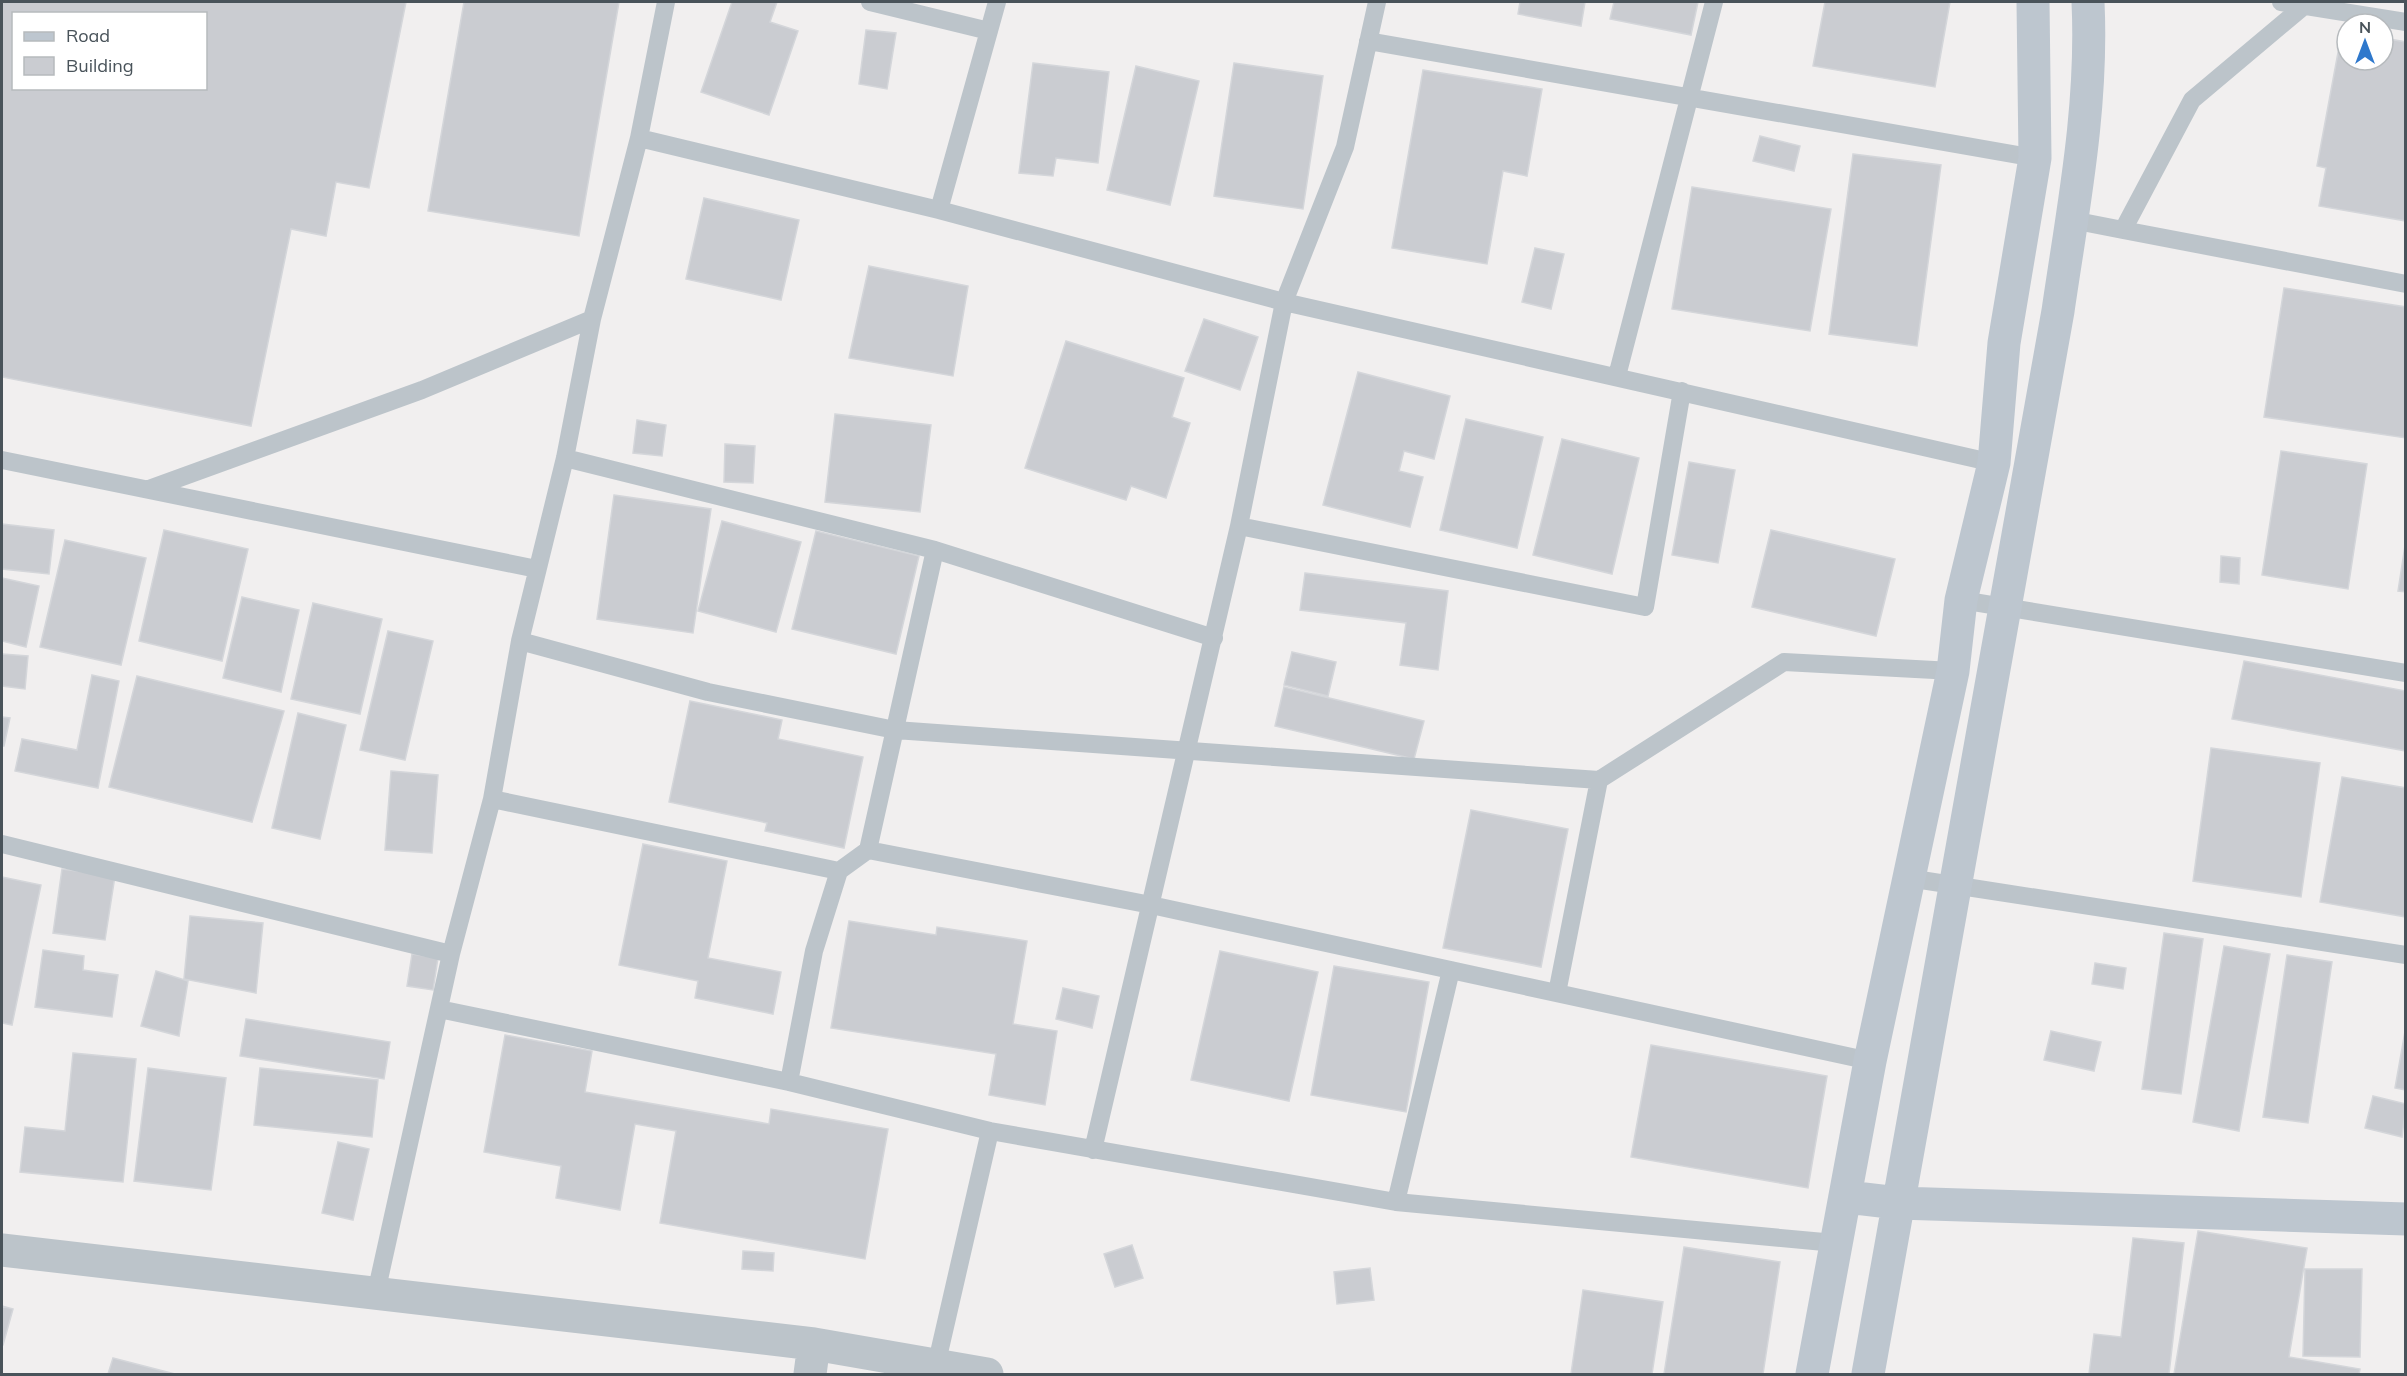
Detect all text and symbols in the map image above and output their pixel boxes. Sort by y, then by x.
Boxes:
legend [12,12,207,90]
north arrow [2335,12,2395,72]
text: N [2359,17,2371,37]
text: Road [66,24,110,47]
text: Building [66,54,134,77]

